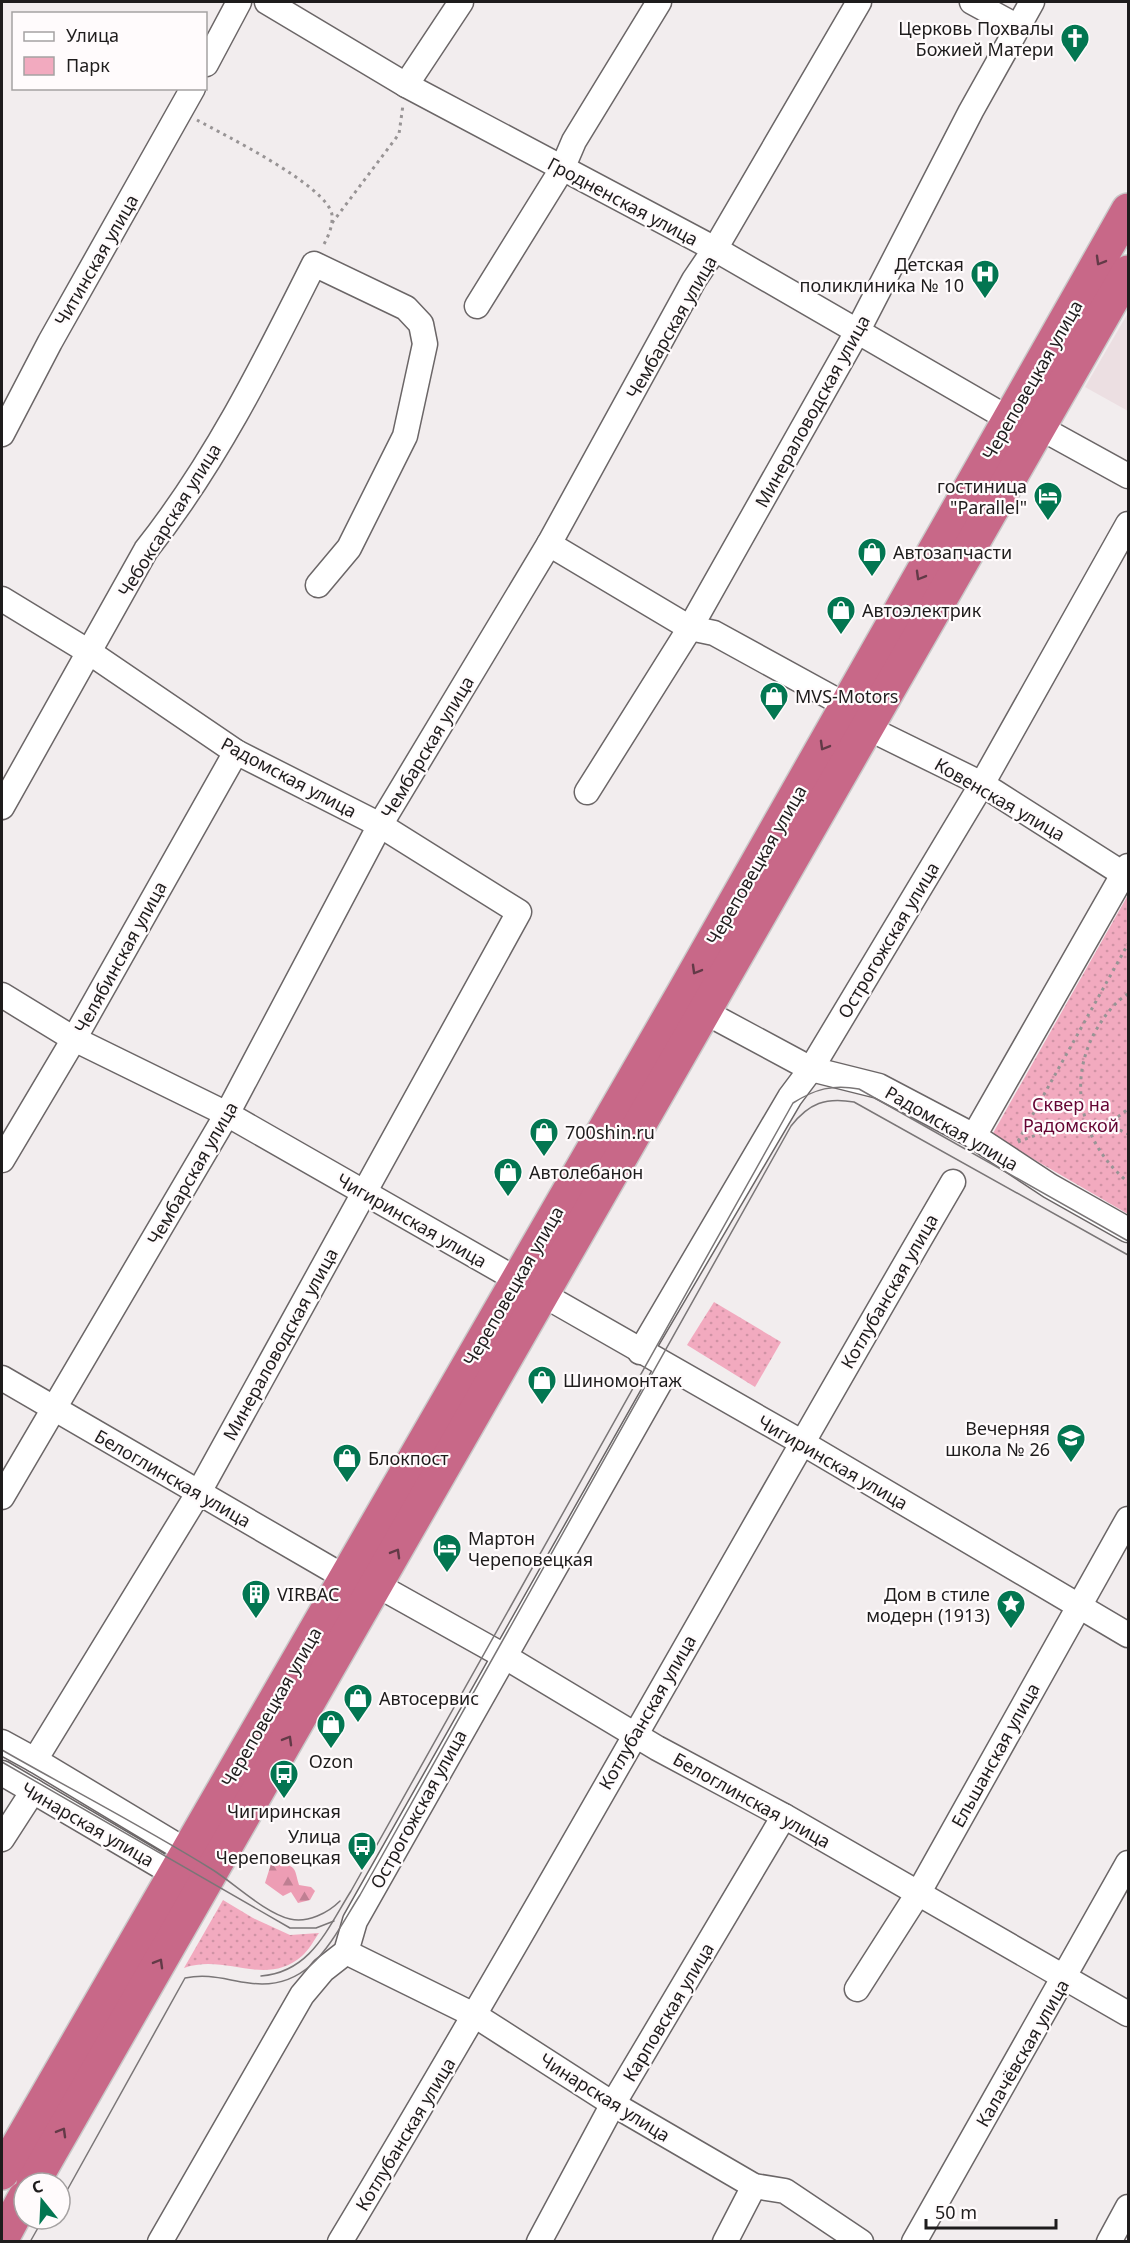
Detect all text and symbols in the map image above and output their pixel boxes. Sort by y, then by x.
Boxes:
legend [12,12,207,90]
place label: Церковь Похвалы Божией Матери [898,16,1054,61]
church icon: Церковь Похвалы Божией Матери [1059,22,1091,64]
text: Улица [66,23,119,47]
text: Парк [66,53,110,77]
street label: Гродненская улица [544,151,702,251]
street label: Читинская улица [49,190,143,330]
street label: Чембарская улица [620,251,722,403]
place label: Детская поликлиника № 10 [800,252,964,297]
one-way arrow [1095,255,1107,265]
hospital icon: Детская поликлиника № 10 [969,258,1001,300]
street label: Череповецкая улица [976,296,1088,464]
street label: Минераловодская улица [749,311,875,511]
street label: Чебоксарская улица [112,439,226,601]
place label: гостиница "Parallel" [937,474,1027,519]
hotel icon: гостиница "Parallel" [1032,480,1064,522]
shop icon: Автозапчасти [856,536,888,578]
place label: Автозапчасти [893,540,1012,564]
one-way arrow [916,570,927,580]
shop icon: Автоэлектрик [825,594,857,636]
place label: Автоэлектрик [862,598,982,622]
street label: Чембарская улица [375,672,479,822]
shop icon: MVS-Motors [758,680,790,722]
place label: MVS-Motors [795,684,898,708]
street label: Радомская улица [217,731,361,823]
one-way arrow [820,740,831,750]
street label: Ковенская улица [930,752,1070,846]
street label: Череповецкая улица [700,781,812,949]
street label: Острогожская улица [832,857,944,1023]
street label: Челябинская улица [68,877,172,1037]
one-way arrow [692,964,703,974]
street label: Радомская улица [881,1080,1023,1176]
park label: Сквер на Радомской [1023,1092,1119,1137]
street label: Чембарская улица [141,1097,243,1249]
shop icon: 700shin.ru [528,1116,560,1158]
place label: 700shin.ru [565,1120,655,1144]
shop icon: Автолебанон [492,1156,524,1198]
place label: Автолебанон [529,1160,643,1184]
street label: Чигиринская улица [333,1167,491,1273]
street label: Череповецкая улица [457,1202,569,1370]
street label: Котлубанская улица [835,1209,943,1373]
street label: Минераловодская улица [217,1244,343,1444]
shop icon: Шиномонтаж [526,1364,558,1406]
place label: Шиномонтаж [563,1368,682,1392]
street label: Чигиринская улица [754,1409,912,1515]
place label: Вечерняя школа № 26 [945,1416,1050,1461]
school or university icon: Вечерняя школа № 26 [1055,1422,1087,1464]
street label: Белоглинская улица [91,1423,255,1533]
shop icon: Блокпост [331,1442,363,1484]
place label: Блокпост [368,1446,449,1470]
place label: Мартон Череповецкая [468,1526,593,1571]
hotel icon: Мартон Череповецкая [431,1532,463,1574]
one-way arrow [388,1548,400,1559]
building icon: VIRBAC [240,1578,272,1620]
place label: VIRBAC [277,1582,339,1606]
place label: Дом в стиле модерн (1913) [866,1582,990,1627]
place icon: Дом в стиле модерн (1913) [995,1588,1027,1630]
street label: Череповецкая улица [215,1623,327,1791]
street label: Котлубанская улица [593,1630,701,1794]
street label: Ельшанская улица [945,1678,1045,1832]
shop icon: Автосервис [342,1682,374,1724]
place label: Автосервис [379,1686,479,1710]
shop icon: Ozon [315,1708,347,1750]
street label: Острогожская улица [364,1725,472,1893]
one-way arrow [281,1736,292,1746]
street label: Белоглинская улица [669,1747,835,1853]
place label: Ozon [309,1749,353,1773]
bus stop icon: Чигиринская [268,1758,300,1800]
street label: Чинарская улица [17,1776,159,1872]
place label: Чигиринская [227,1799,341,1823]
place label: Улица Череповецкая [216,1824,341,1869]
bus stop icon: Улица Череповецкая [346,1830,378,1872]
street label: Карповская улица [617,1938,719,2086]
one-way arrow [152,1959,163,1969]
street label: Калачёвская улица [970,1975,1074,2131]
street label: Чинарская улица [535,2047,675,2147]
street label: Котлубанская улица [350,2053,460,2215]
one-way arrow [55,2128,66,2138]
north arrow [12,2171,72,2231]
text: С [29,2175,46,2199]
scale bar [926,2192,1056,2230]
text: 50 m [935,2200,977,2224]

